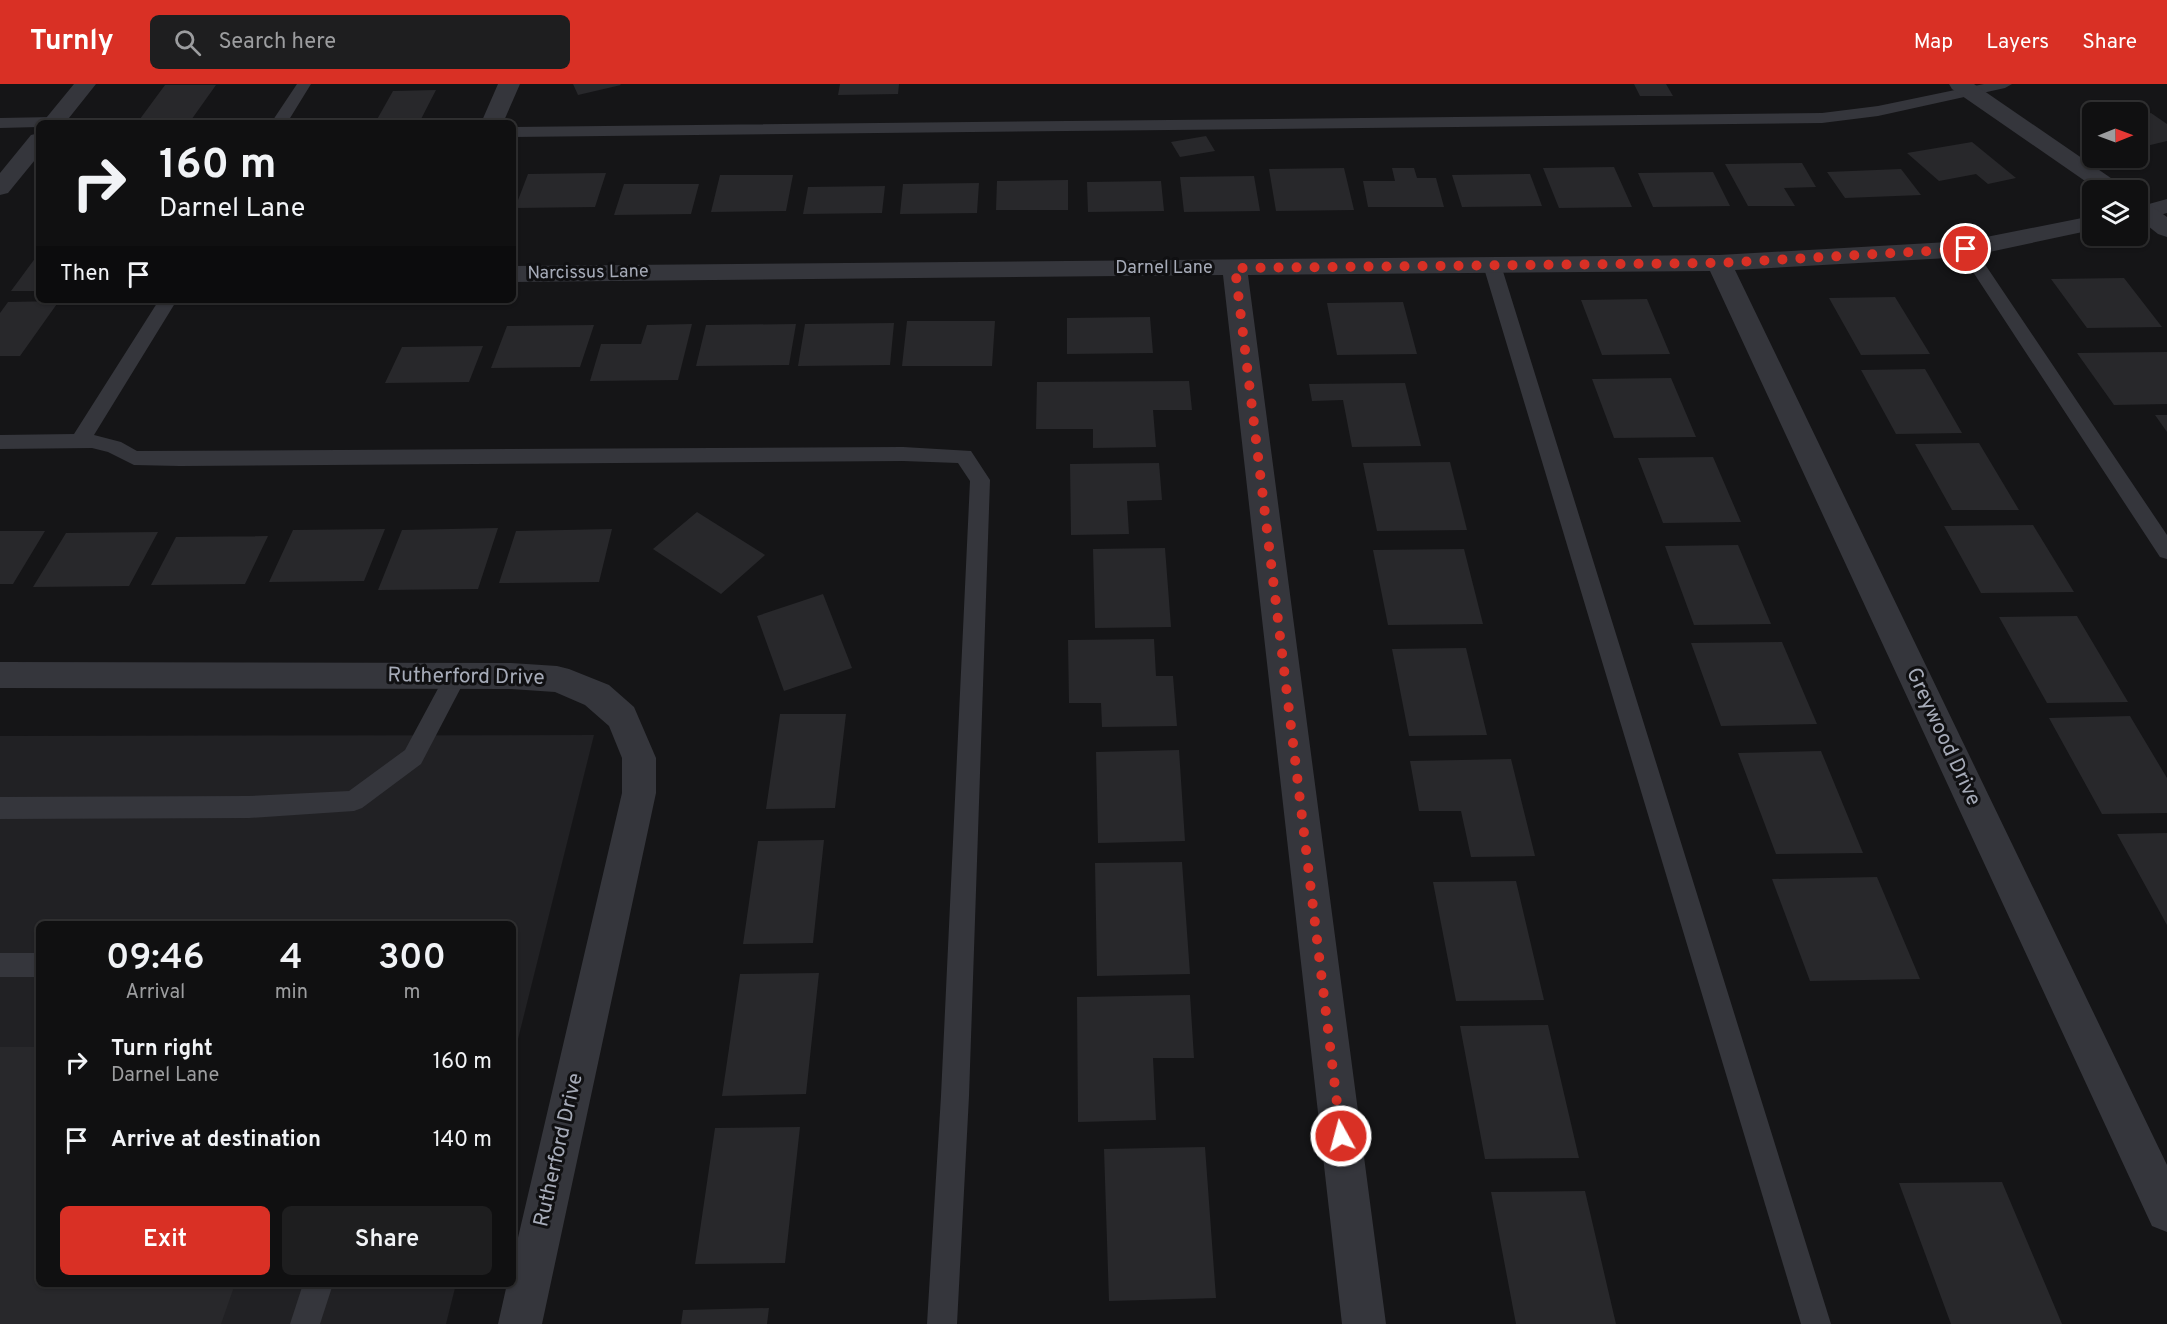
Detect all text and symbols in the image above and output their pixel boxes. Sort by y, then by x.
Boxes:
search box [150,15,570,69]
text: Turnly [30,24,114,60]
icon: search [171,26,204,59]
text: Search here [219,29,336,56]
text: Map [1914,29,1953,56]
text: Layers [1986,29,2049,56]
text: Share [2082,29,2137,56]
north arrow [2082,102,2148,168]
map controls [2082,102,2148,246]
text: 160 m [159,140,277,193]
icon: right [60,144,138,222]
button: layers [2082,180,2148,246]
text: Darnel Lane [159,192,305,226]
pin [1940,223,1991,274]
icon: arrive [1949,232,1982,265]
street label: Darnel Lane [1115,257,1213,280]
icon: arrive [122,258,155,291]
street label: Narcissus Lane [527,260,649,286]
text: Then [60,261,110,288]
street label: Rutherford Drive [387,662,545,692]
street label: Greywood Drive [1899,664,1987,810]
text: 09:46 [106,936,205,982]
text: 4 [280,936,303,982]
text: 300 [378,936,446,982]
text: Arrival [126,980,185,1006]
text: min [275,980,308,1006]
text: m [403,980,420,1006]
text: Turn right [111,1036,213,1063]
icon: right [60,1046,93,1079]
text: 160 m [433,1049,492,1076]
text: Darnel Lane [111,1063,219,1089]
street label: Rutherford Drive [528,1070,590,1230]
position arrow [1309,1104,1373,1168]
icon: arrive [60,1124,93,1157]
text: Arrive at destination [111,1127,321,1154]
text: 140 m [433,1127,492,1154]
button: Exit [60,1206,270,1275]
button: Share [282,1206,492,1275]

